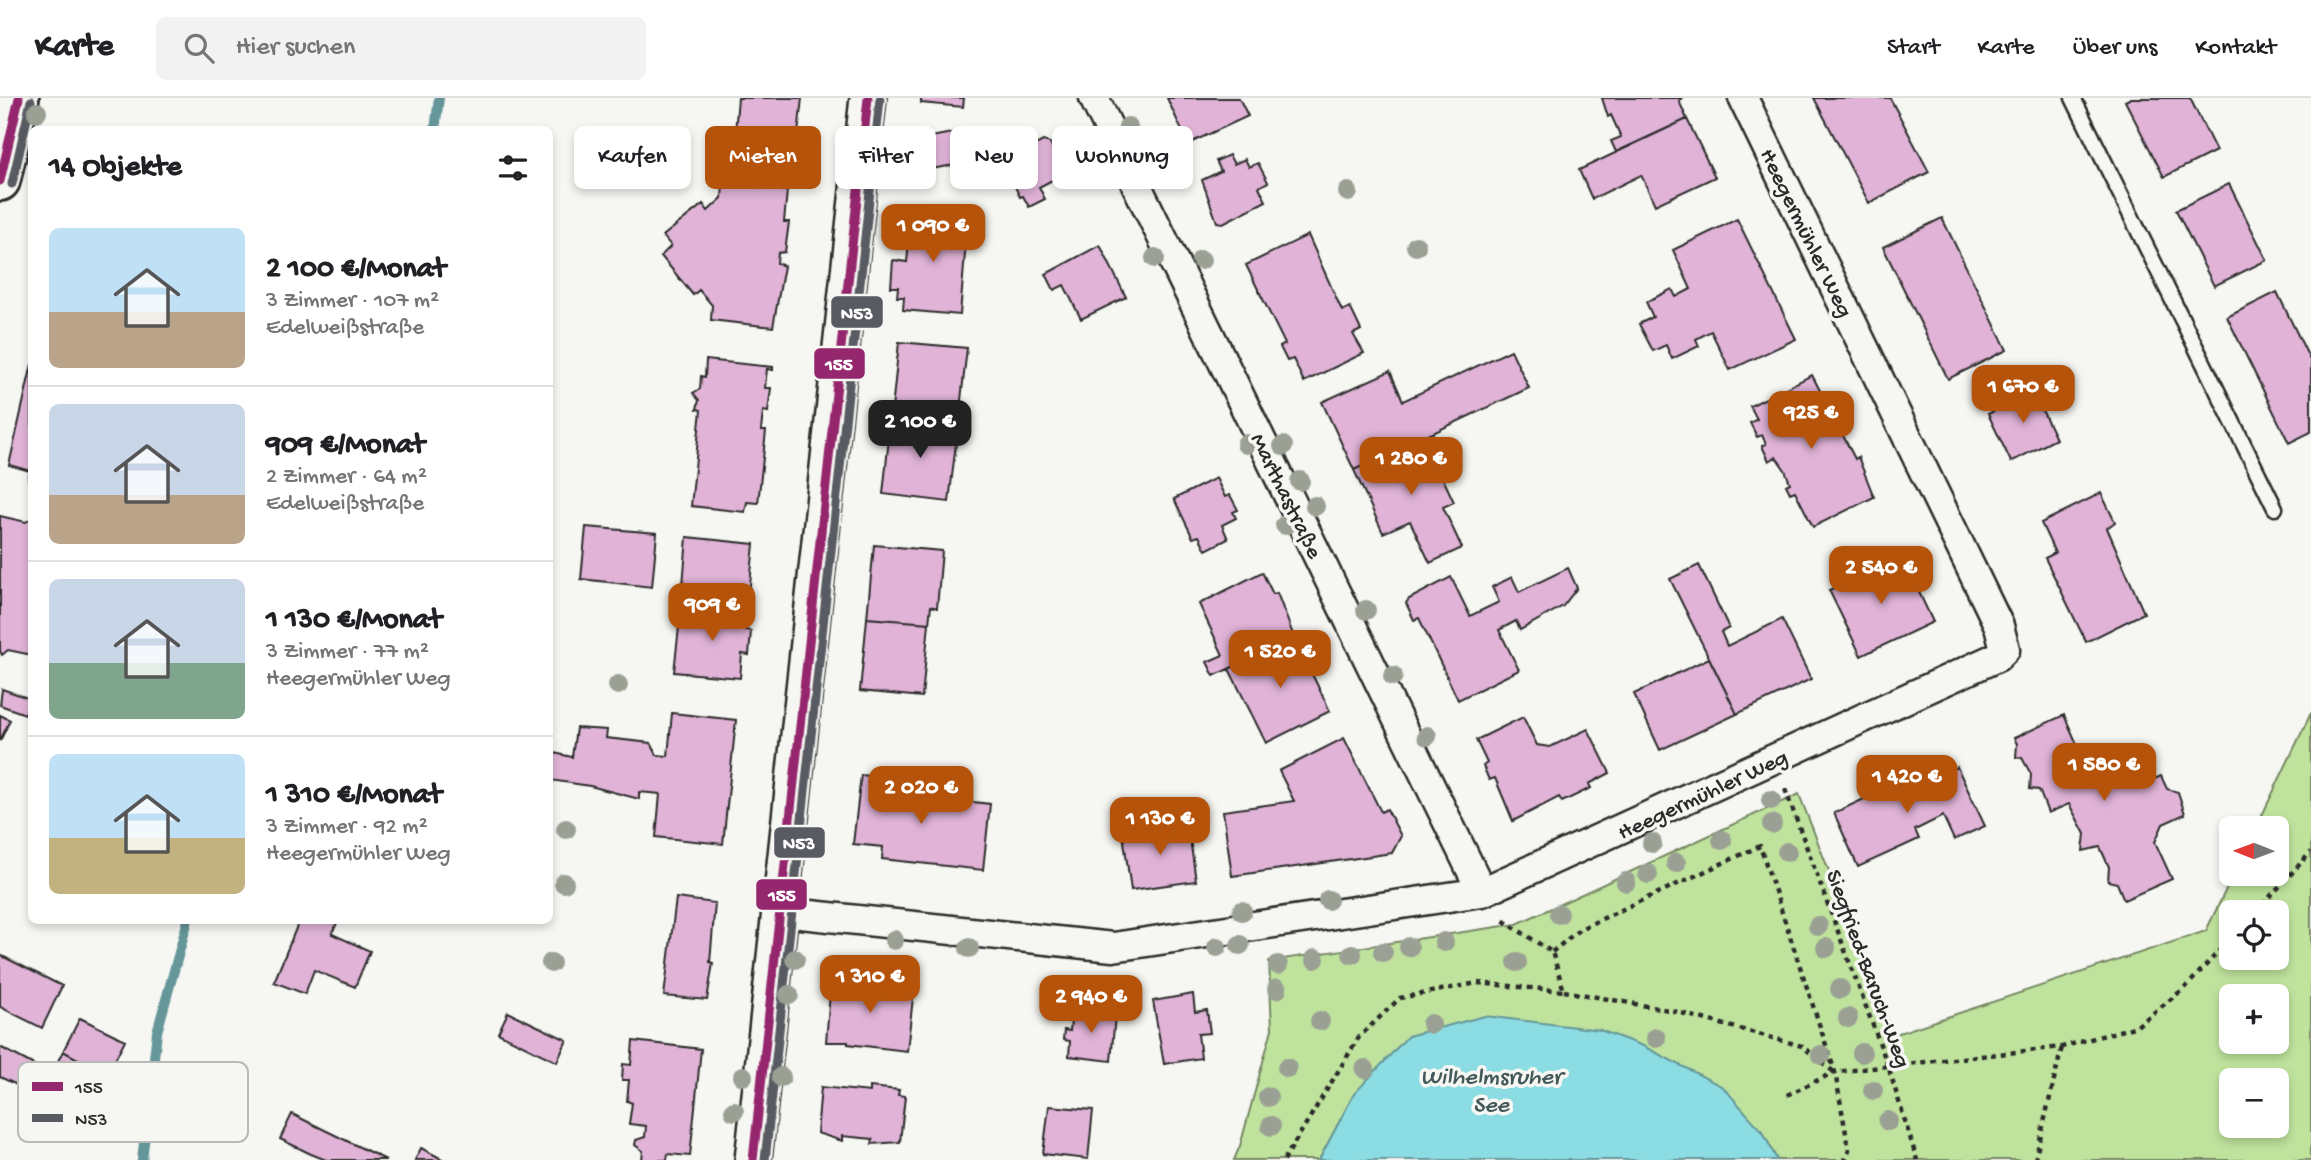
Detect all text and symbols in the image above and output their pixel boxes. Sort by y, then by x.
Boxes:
search box [156,17,646,80]
text: Karte [35,29,114,67]
icon: search [180,29,218,67]
text: Hier suchen [236,33,355,64]
text: Start [1887,34,1939,63]
text: Karte [1977,34,2035,63]
text: Über uns [2073,34,2157,63]
text: Kontakt [2195,34,2276,63]
chip: Kaufen [574,126,691,189]
chip: Mieten [705,126,821,189]
chip: Filter [835,126,936,189]
chip: Neu [950,126,1038,189]
chip: Wohnung [1052,126,1193,189]
street label: Heegermühler Weg [1752,145,1857,322]
icon: filters [494,149,532,187]
text: 14 Objekte [49,151,182,186]
pin: 1 090 € [868,204,998,264]
text: 1 090 € [897,213,969,240]
text: 2 100 €/Monat [266,253,446,288]
icon: home [105,256,189,340]
text: 3 Zimmer · 107 m² [266,288,439,315]
line badge: N53 [830,295,884,329]
text: N53 [841,304,873,327]
text: Edelweißstraße [266,315,424,342]
line badge: 155 [813,347,866,380]
text: 155 [824,355,853,378]
pin: 1 670 € [1958,366,2088,425]
text: 1 670 € [1988,374,2058,401]
pin: 925 € [1762,392,1860,451]
pin: 2 100 € [855,400,985,460]
text: 925 € [1784,400,1838,427]
text: 2 100 € [884,409,956,436]
text: 909 €/Monat [266,429,425,464]
street label: Marthastraße [1243,429,1327,565]
icon: home [105,432,189,516]
pin: 1 280 € [1346,438,1476,497]
text: 1 280 € [1376,446,1446,473]
text: 2 Zimmer · 64 m² [266,464,427,491]
text: Edelweißstraße [266,491,424,518]
pin: 2 540 € [1816,546,1946,606]
text: 2 540 € [1845,555,1917,582]
pin: 909 € [663,584,761,643]
text: 909 € [684,592,740,619]
text: 1 130 €/Monat [266,604,442,639]
icon: home [105,607,189,691]
pin: 1 520 € [1215,630,1345,690]
text: 3 Zimmer · 77 m² [266,639,429,666]
text: 1 520 € [1245,639,1315,666]
text: Heegermühler Weg [266,666,450,693]
pin: 1 580 € [2039,744,2169,803]
street label: Heegermühler Weg [1614,745,1793,847]
text: 1 580 € [2068,752,2140,779]
pin: 1 420 € [1842,756,1972,815]
text: 1 420 € [1872,764,1942,791]
pin: 2 020 € [856,766,986,826]
text: 2 020 € [884,775,958,802]
text: 1 310 €/Monat [266,779,442,814]
icon: home [105,782,189,866]
pin: 1 130 € [1095,798,1225,857]
text: 1 130 € [1126,806,1194,833]
text: 3 Zimmer · 92 m² [266,814,428,841]
north arrow [2219,816,2289,886]
map controls [2219,816,2289,1138]
line badge: N53 [773,826,826,859]
text: N53 [783,834,815,857]
text: Heegermühler Weg [266,841,450,868]
street label: Siegfried-Baruch-Weg [1818,867,1915,1072]
line badge: 155 [755,878,808,911]
text: 155 [767,886,796,909]
button: locate [2219,900,2289,970]
pin: 1 310 € [805,956,935,1015]
text: 1 310 € [836,964,904,991]
pin: 2 940 € [1026,976,1156,1035]
text: 2 940 € [1055,984,1127,1011]
button: + [2219,984,2289,1054]
legend [18,1062,248,1142]
water label: Wilhelmsruher See [1421,1064,1566,1121]
button: − [2219,1068,2289,1138]
text: 155 [74,1078,103,1101]
text: N53 [75,1110,107,1133]

